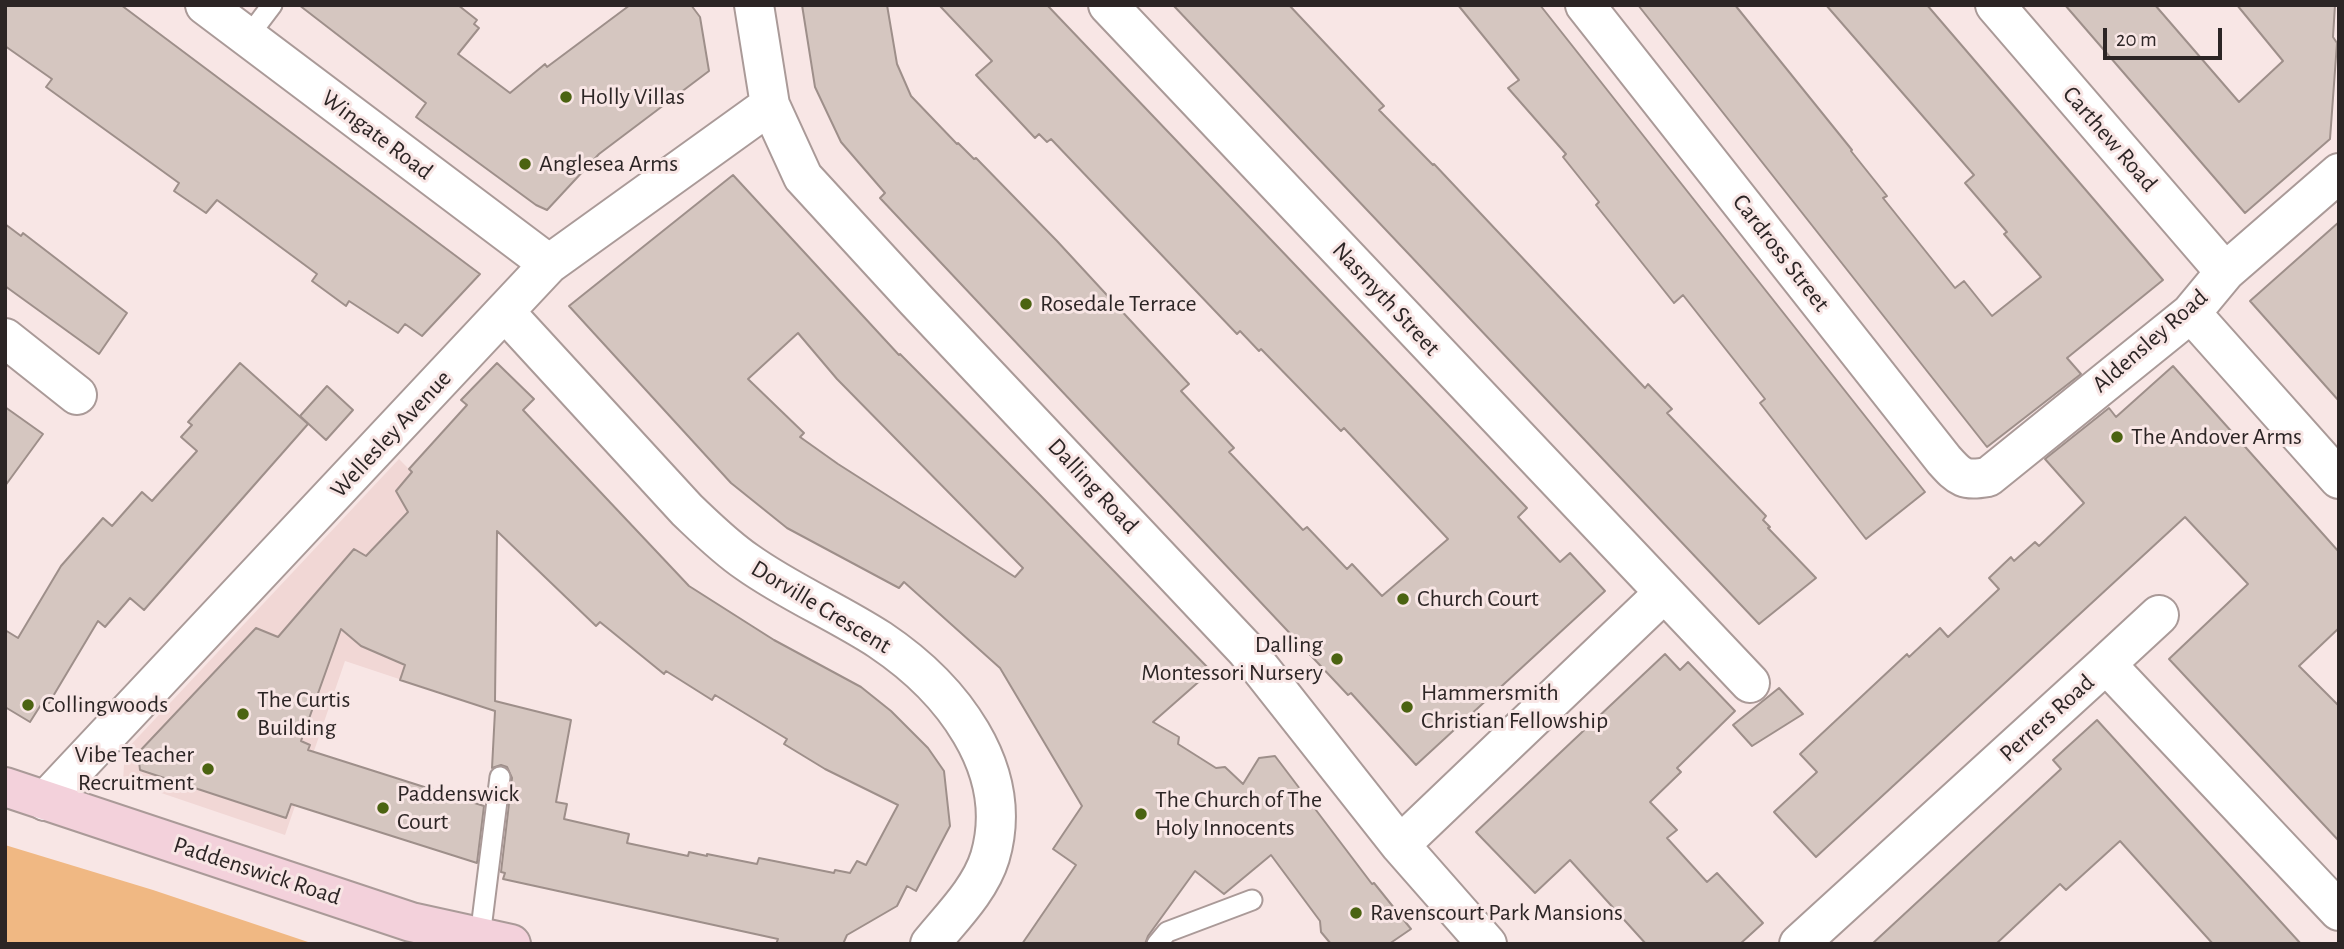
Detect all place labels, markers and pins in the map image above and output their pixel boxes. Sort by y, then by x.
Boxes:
place label: Holly Villas [580,83,685,111]
marker: Holly Villas [558,89,574,105]
place label: Anglesea Arms [539,150,678,178]
marker: Anglesea Arms [517,156,533,172]
place label: Rosedale Terrace [1040,290,1197,318]
marker: Rosedale Terrace [1018,296,1034,312]
place label: The Andover Arms [2131,423,2302,451]
marker: The Andover Arms [2109,429,2125,445]
place label: Church Court [1417,585,1539,613]
marker: Church Court [1395,591,1411,607]
place label: Dalling Montessori Nursery [1141,631,1323,687]
marker: Dalling Montessori Nursery [1329,651,1345,667]
place label: Hammersmith Christian Fellowship [1421,679,1608,735]
place label: The Curtis Building [257,686,350,742]
place label: Collingwoods [42,691,168,719]
marker: Collingwoods [20,697,36,713]
marker: Hammersmith Christian Fellowship [1399,699,1415,715]
marker: The Curtis Building [235,706,251,722]
place label: Vibe Teacher Recruitment [74,741,194,797]
marker: Vibe Teacher Recruitment [200,761,216,777]
place label: Paddenswick Court [397,780,519,836]
place label: The Church of The Holy Innocents [1155,786,1322,842]
marker: Paddenswick Court [375,800,391,816]
marker: The Church of The Holy Innocents [1133,806,1149,822]
place label: Ravenscourt Park Mansions [1370,899,1623,927]
marker: Ravenscourt Park Mansions [1348,905,1364,921]

